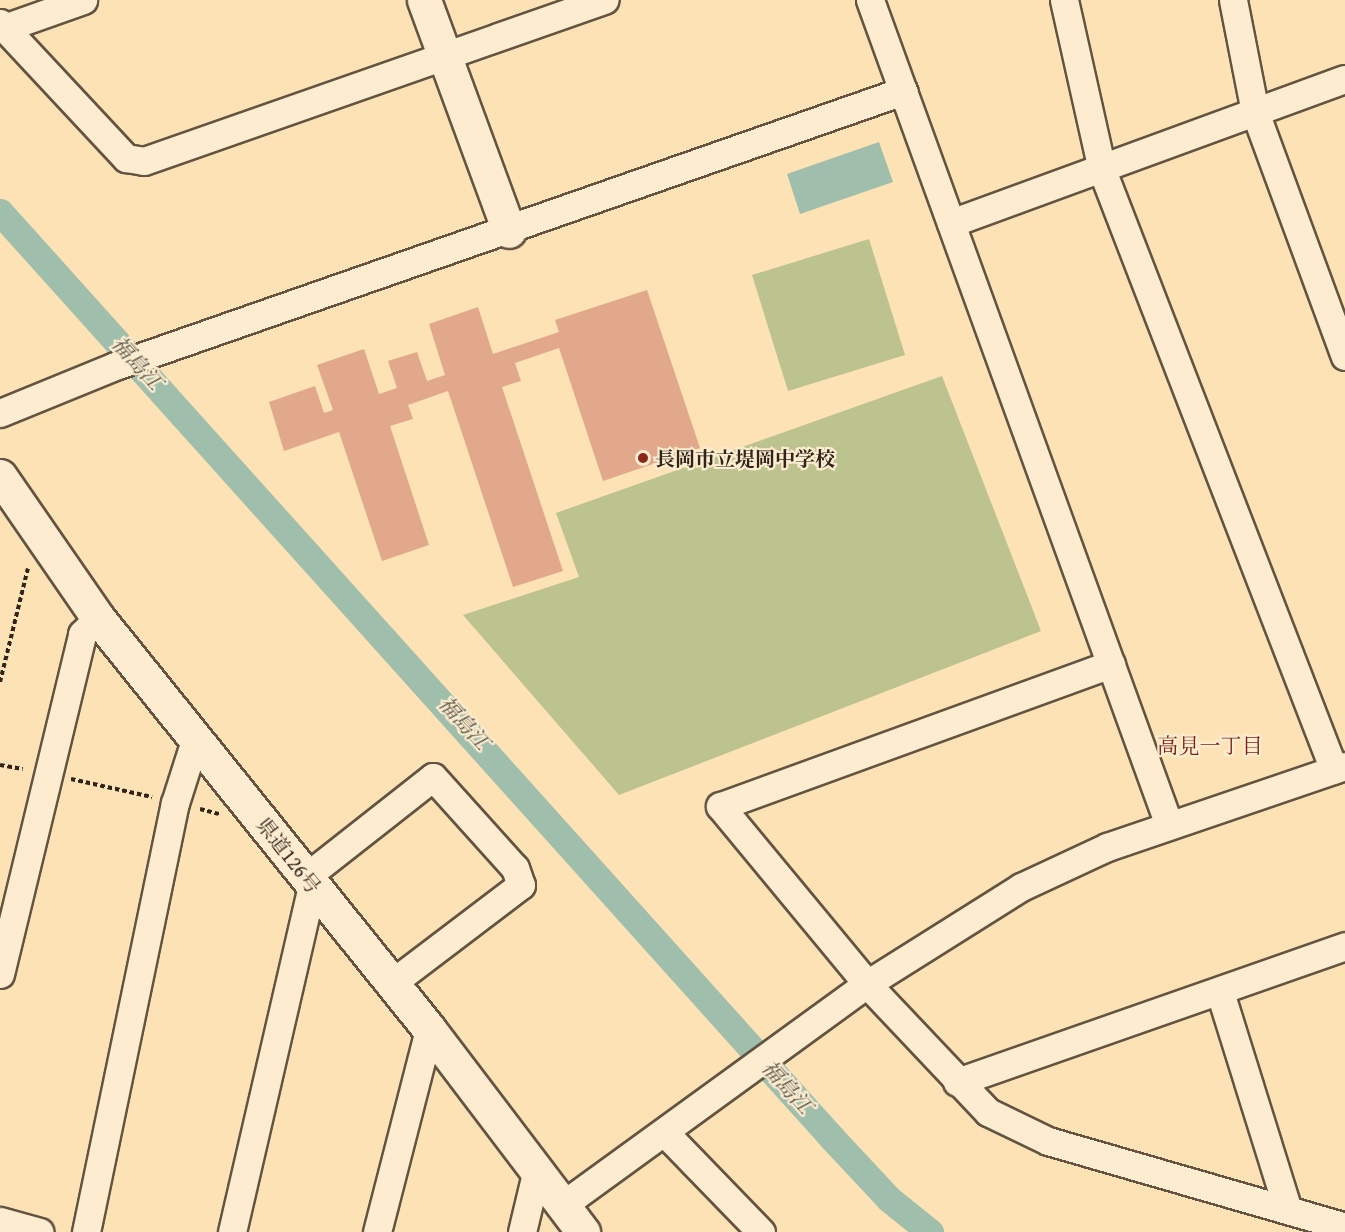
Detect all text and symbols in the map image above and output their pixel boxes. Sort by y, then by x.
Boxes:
water label: 福島江 [107,331,167,395]
place label: 長岡市立堤岡中学校 [655,446,835,470]
marker: 長岡市立堤岡中学校 [636,451,650,465]
water label: 福島江 [434,691,494,755]
district label: 高見一丁目 [1158,733,1262,759]
street label: 県道126号 [252,813,326,897]
water label: 福島江 [757,1055,817,1119]

